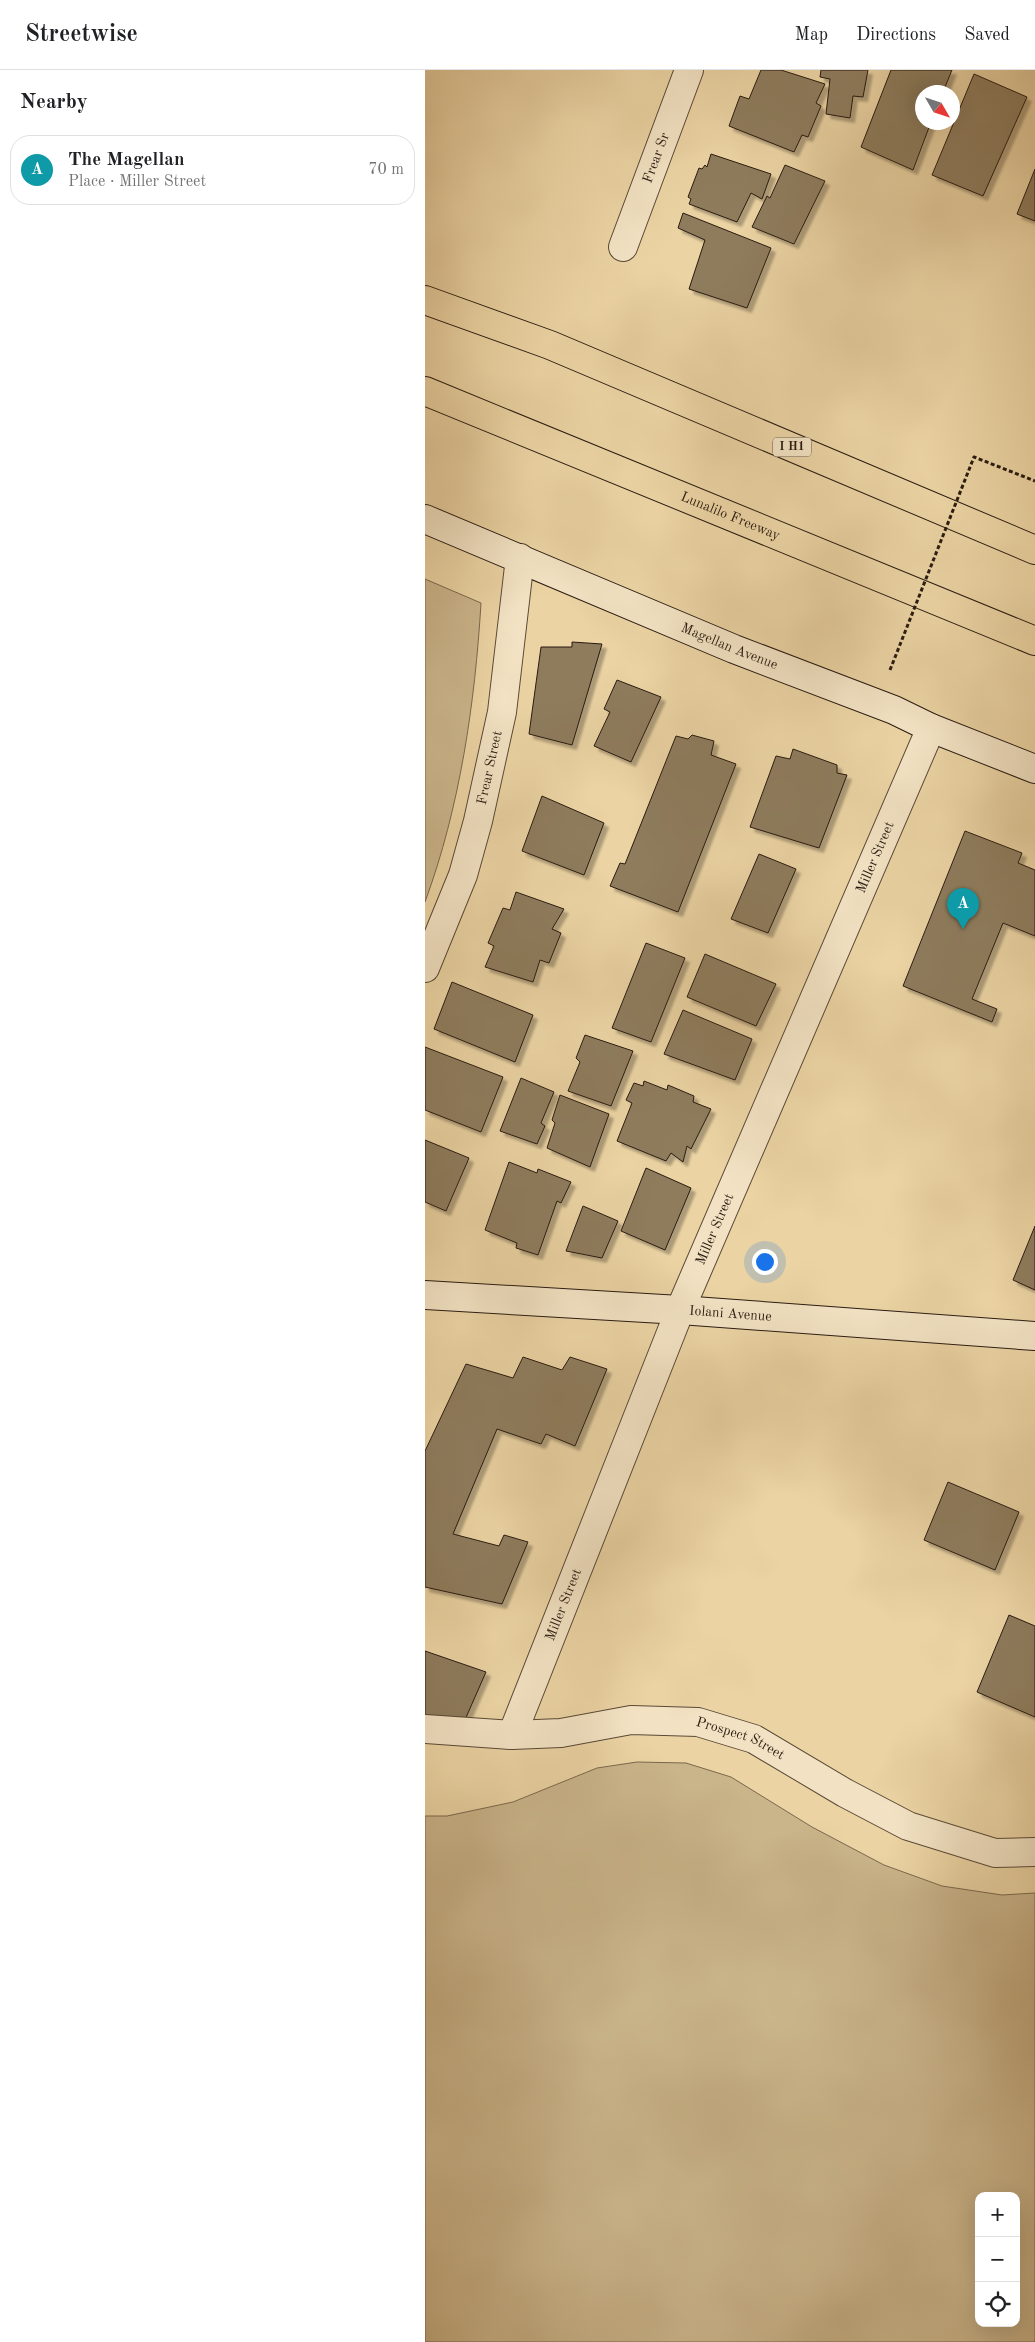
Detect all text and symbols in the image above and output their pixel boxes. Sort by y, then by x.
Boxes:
text: Streetwise [25,23,138,47]
text: Map [795,26,828,44]
text: Directions [856,26,936,44]
text: Saved [964,26,1010,44]
north arrow [915,85,960,130]
text: Nearby [20,92,88,113]
street label: Frear Sr [640,131,672,185]
text: The Magellan [68,151,185,170]
text: A [31,162,43,178]
text: 70 m [368,162,404,178]
text: Place · Miller Street [68,174,206,190]
road number: I H1 [773,438,811,457]
street label: Lunalilo Freeway [679,490,783,543]
street label: Magellan Avenue [679,621,780,672]
street label: Frear Street [475,729,505,806]
street label: Miller Street [854,819,897,895]
pin: A [947,888,979,929]
street label: Miller Street [693,1191,736,1267]
your location [752,1249,778,1275]
street label: Iolani Avenue [689,1304,772,1324]
street label: Miller Street [543,1567,584,1643]
street label: Prospect Street [694,1715,787,1762]
map controls [975,2192,1020,2327]
button: + [975,2192,1020,2237]
button: − [975,2237,1020,2282]
button: locate [975,2282,1020,2327]

